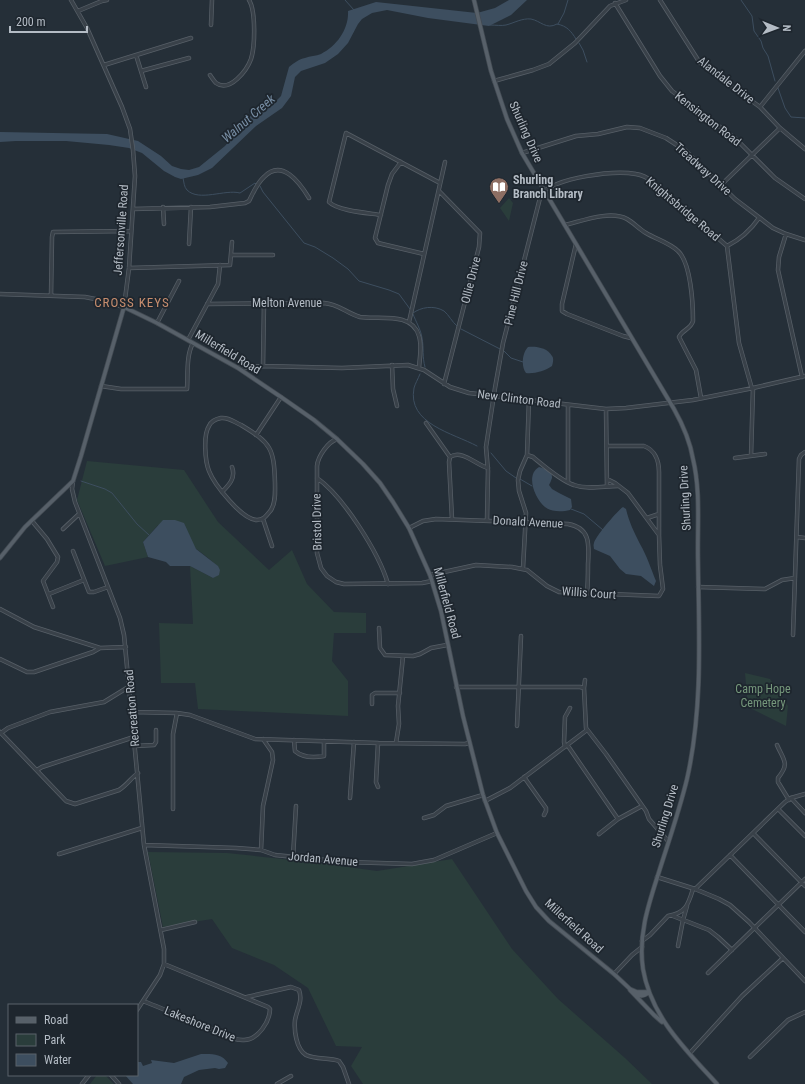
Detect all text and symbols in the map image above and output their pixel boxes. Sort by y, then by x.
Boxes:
scale bar [10,8,87,34]
north arrow [757,8,797,48]
text: 200 m [16,15,46,29]
text: N [780,25,793,32]
street label: Alandale Drive [695,54,757,107]
street label: Kensington Road [672,89,744,149]
water label: Walnut Creek [219,91,278,146]
street label: Shurling Drive [506,99,546,165]
street label: Treadway Drive [672,140,735,198]
place label: Shurling Branch Library [513,173,584,201]
street label: Knightsbridge Road [643,174,723,244]
library icon: Shurling Branch Library [488,176,510,204]
street label: Jeffersonville Road [111,184,131,276]
street label: Ollie Drive [458,255,484,305]
street label: Pine Hill Drive [501,259,531,327]
district label: CROSS KEYS [94,295,170,310]
street label: Melton Avenue [252,296,322,310]
street label: Millerfield Road [193,327,263,377]
street label: New Clinton Road [477,387,562,411]
street label: Shurling Drive [676,465,694,531]
street label: Bristol Drive [309,493,324,551]
street label: Donald Avenue [492,513,564,531]
street label: Millerfield Road [431,566,463,640]
street label: Willis Court [561,584,617,602]
street label: Recreation Road [122,669,142,747]
park label: Camp Hope Cemetery [735,682,791,710]
street label: Shurling Drive [649,782,681,849]
street label: Jordan Avenue [287,849,359,869]
street label: Millerfield Road [542,896,606,956]
street label: Lakeshore Drive [162,1003,238,1045]
legend [8,1004,138,1076]
text: Road [44,1013,68,1027]
text: Park [44,1033,66,1047]
text: Water [44,1053,72,1067]

